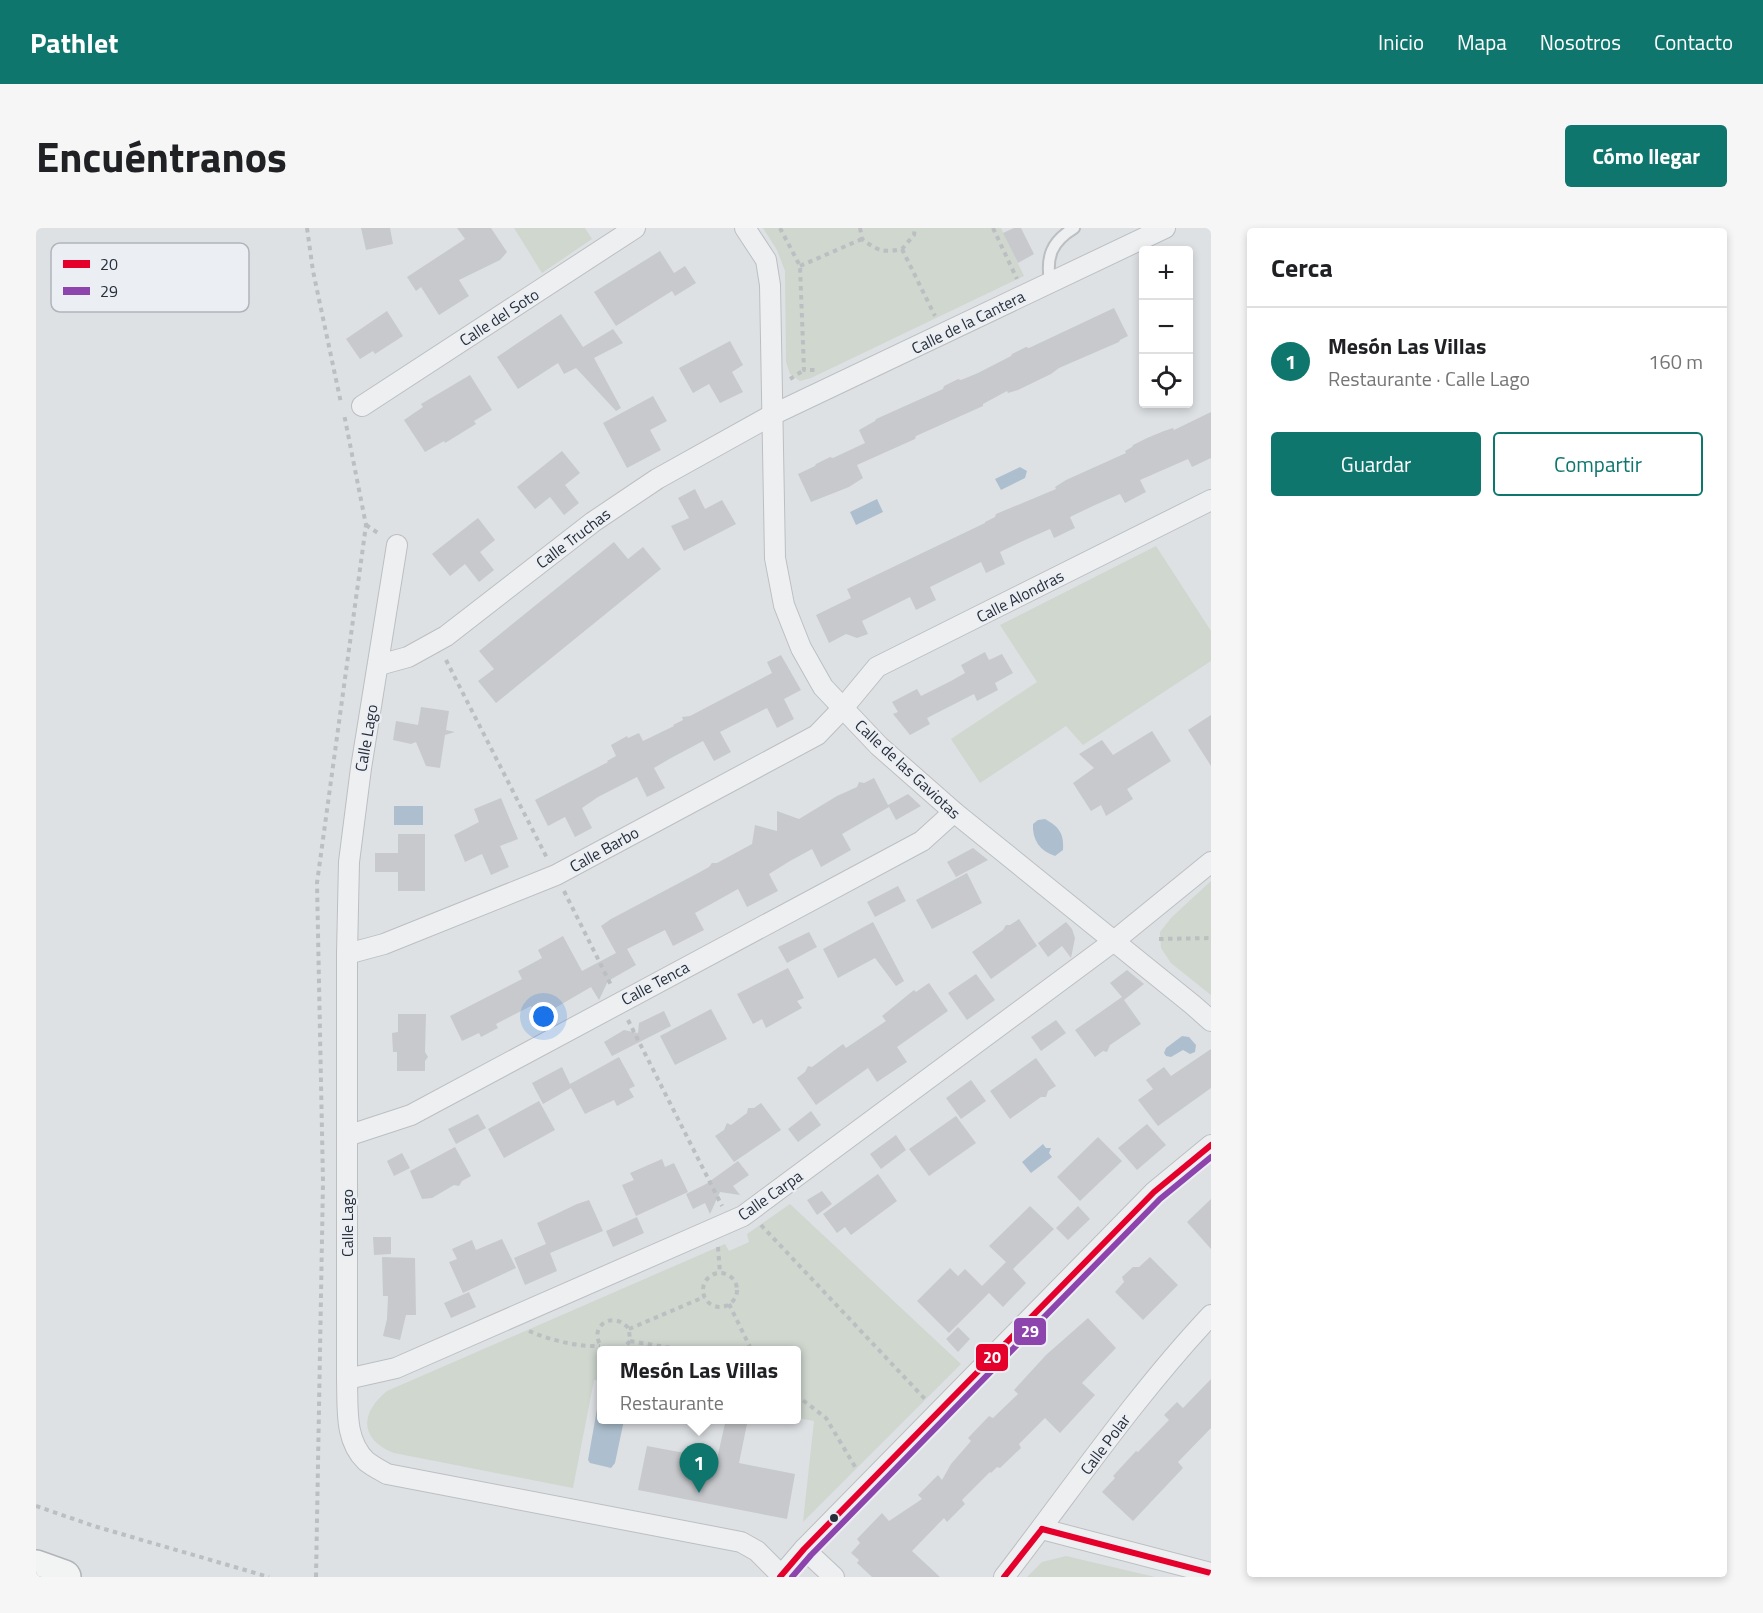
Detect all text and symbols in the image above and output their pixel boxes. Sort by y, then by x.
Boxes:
text: Pathlet [30,21,118,64]
text: Inicio [1378,26,1424,58]
text: Mapa [1457,26,1507,58]
text: Nosotros [1540,26,1621,58]
text: Contacto [1654,26,1733,58]
text: Encuéntranos [36,124,287,188]
button: Cómo llegar [1565,125,1727,187]
legend [51,243,249,312]
map controls [1139,246,1193,408]
button: + [1139,246,1193,300]
text: Cerca [1271,248,1333,287]
text: 20 [100,252,118,276]
text: 29 [100,279,118,303]
street label: Calle del Soto [454,282,544,352]
street label: Calle de la Cantera [907,284,1029,360]
button: − [1139,300,1193,354]
text: Mesón Las Villas [1328,329,1486,363]
text: 1 [1285,346,1296,377]
text: 160 m [1648,346,1703,377]
button: locate [1139,354,1193,408]
text: Restaurante · Calle Lago [1328,363,1530,394]
button: Guardar [1271,432,1481,496]
button: Compartir [1493,432,1703,496]
street label: Calle Truchas [531,502,615,574]
street label: Calle Alondras [972,564,1068,628]
street label: Calle Lago [348,702,384,774]
street label: Calle de las Gaviotas [850,714,966,824]
street label: Calle Barbo [565,820,643,878]
street label: Calle Tenca [617,955,693,1011]
your location [529,1002,558,1031]
street label: Calle Carpa [733,1164,807,1226]
street label: Calle Lago [335,1189,359,1257]
line badge: 29 [1013,1317,1047,1346]
text: 29 [1021,1319,1039,1343]
line badge: 20 [975,1343,1009,1372]
text: 20 [983,1345,1001,1369]
popup [597,1346,801,1424]
text: Mesón Las Villas [620,1353,778,1387]
text: Restaurante [620,1387,724,1418]
street label: Calle Polar [1074,1408,1136,1480]
pin: 1 [680,1444,718,1493]
unlabelled marker [828,1512,840,1524]

